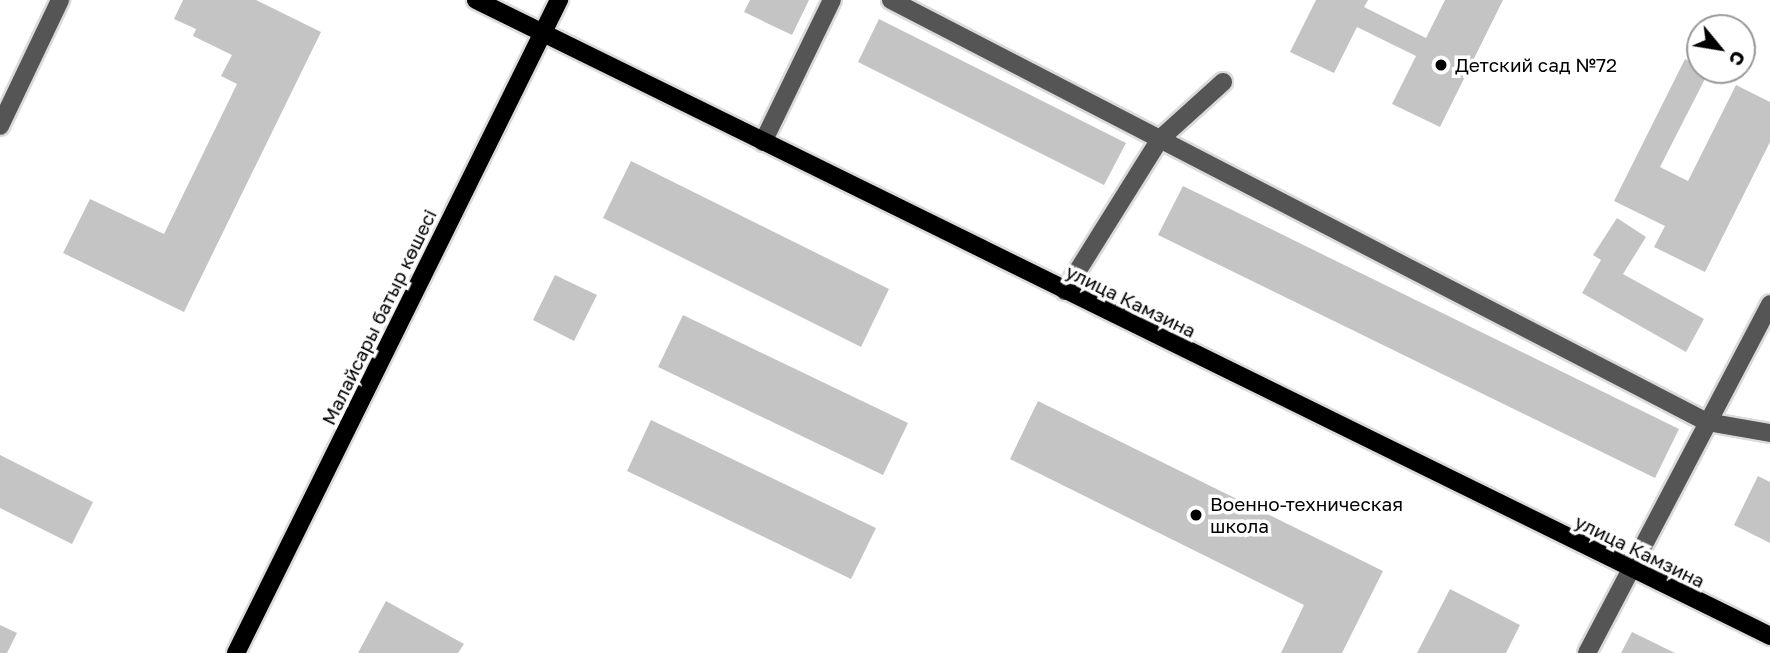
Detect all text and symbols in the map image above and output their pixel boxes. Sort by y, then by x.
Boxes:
north arrow [1686,14,1756,84]
text: С [1725,47,1751,70]
place label: Детский сад №72 [1455,54,1617,76]
marker: Детский сад №72 [1433,57,1449,73]
street label: Малайсары батыр көшесі [317,205,441,429]
street label: улица Камзина [1062,260,1200,342]
place label: Военно-техническая школа [1210,493,1403,537]
marker: Военно-техническая школа [1188,507,1204,523]
street label: улица Камзина [1571,510,1709,592]

